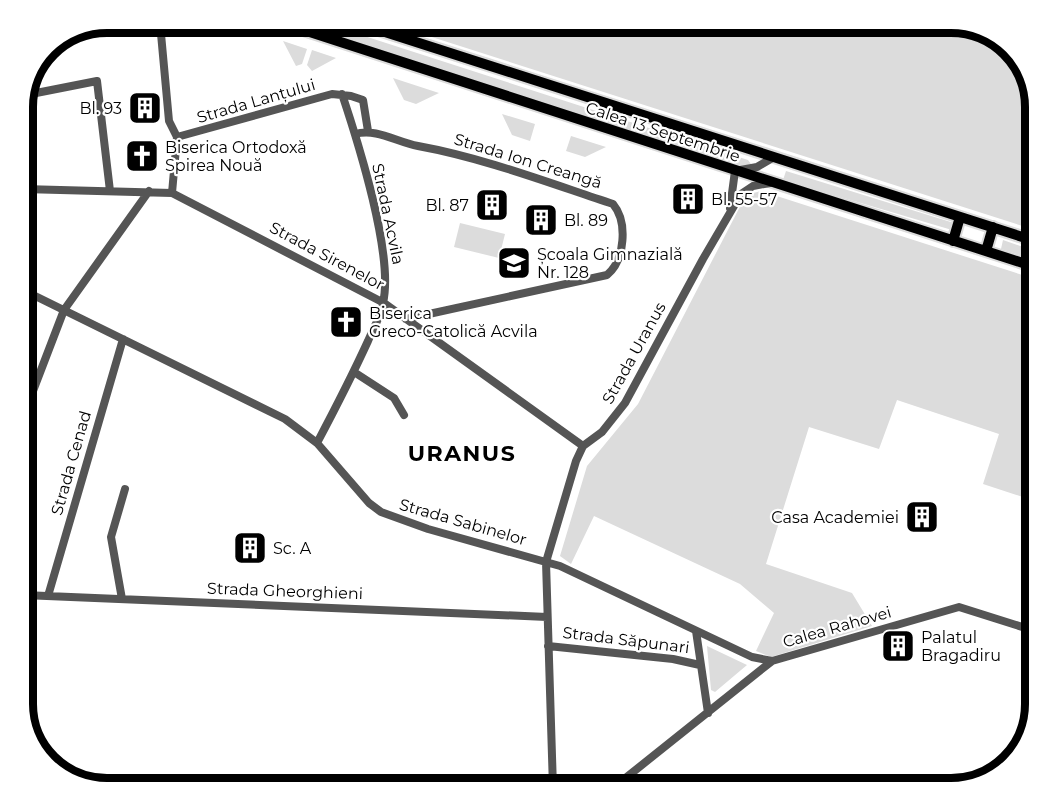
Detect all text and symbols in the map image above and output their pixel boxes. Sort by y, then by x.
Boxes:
street label: Strada Lanțului [195,75,318,128]
building icon: Bl. 93 [127,90,163,126]
street label: Calea 13 Septembrie [583,98,743,166]
place label: Bl. 93 [79,99,122,118]
street label: Strada Ion Creangă [452,129,604,193]
church icon: Biserica Ortodoxă Spirea Nouă [124,138,160,174]
place label: Biserica Ortodoxă Spirea Nouă [165,138,307,175]
street label: Strada Acvila [368,162,408,266]
building icon: Bl. 55-57 [670,181,706,217]
building icon: Bl. 87 [474,187,510,223]
place label: Bl. 55-57 [711,190,777,209]
place label: Bl. 87 [425,196,469,215]
building icon: Bl. 89 [523,202,559,238]
place label: Bl. 89 [564,211,608,230]
street label: Strada Sirenelor [266,218,388,294]
school or university icon: Școala Gimnazială Nr. 128 [496,245,532,281]
place label: Școala Gimnazială Nr. 128 [537,245,683,282]
street label: Strada Uranus [598,299,670,407]
church icon: Biserica Greco-Catolică Acvila [328,304,364,340]
place label: Biserica Greco-Catolică Acvila [369,304,538,341]
street label: Strada Cenad [47,409,95,517]
district label: URANUS [408,440,516,467]
street label: Strada Sabinelor [397,495,529,549]
building icon: Casa Academiei [904,499,940,535]
place label: Casa Academiei [771,508,899,527]
building icon: Sc. A [232,530,268,566]
place label: Sc. A [273,539,312,558]
street label: Strada Gheorghieni [207,579,363,603]
street label: Calea Rahovei [781,602,893,652]
street label: Strada Săpunari [561,623,691,657]
building icon: Palatul Bragadiru [880,628,916,664]
place label: Palatul Bragadiru [921,628,1001,665]

